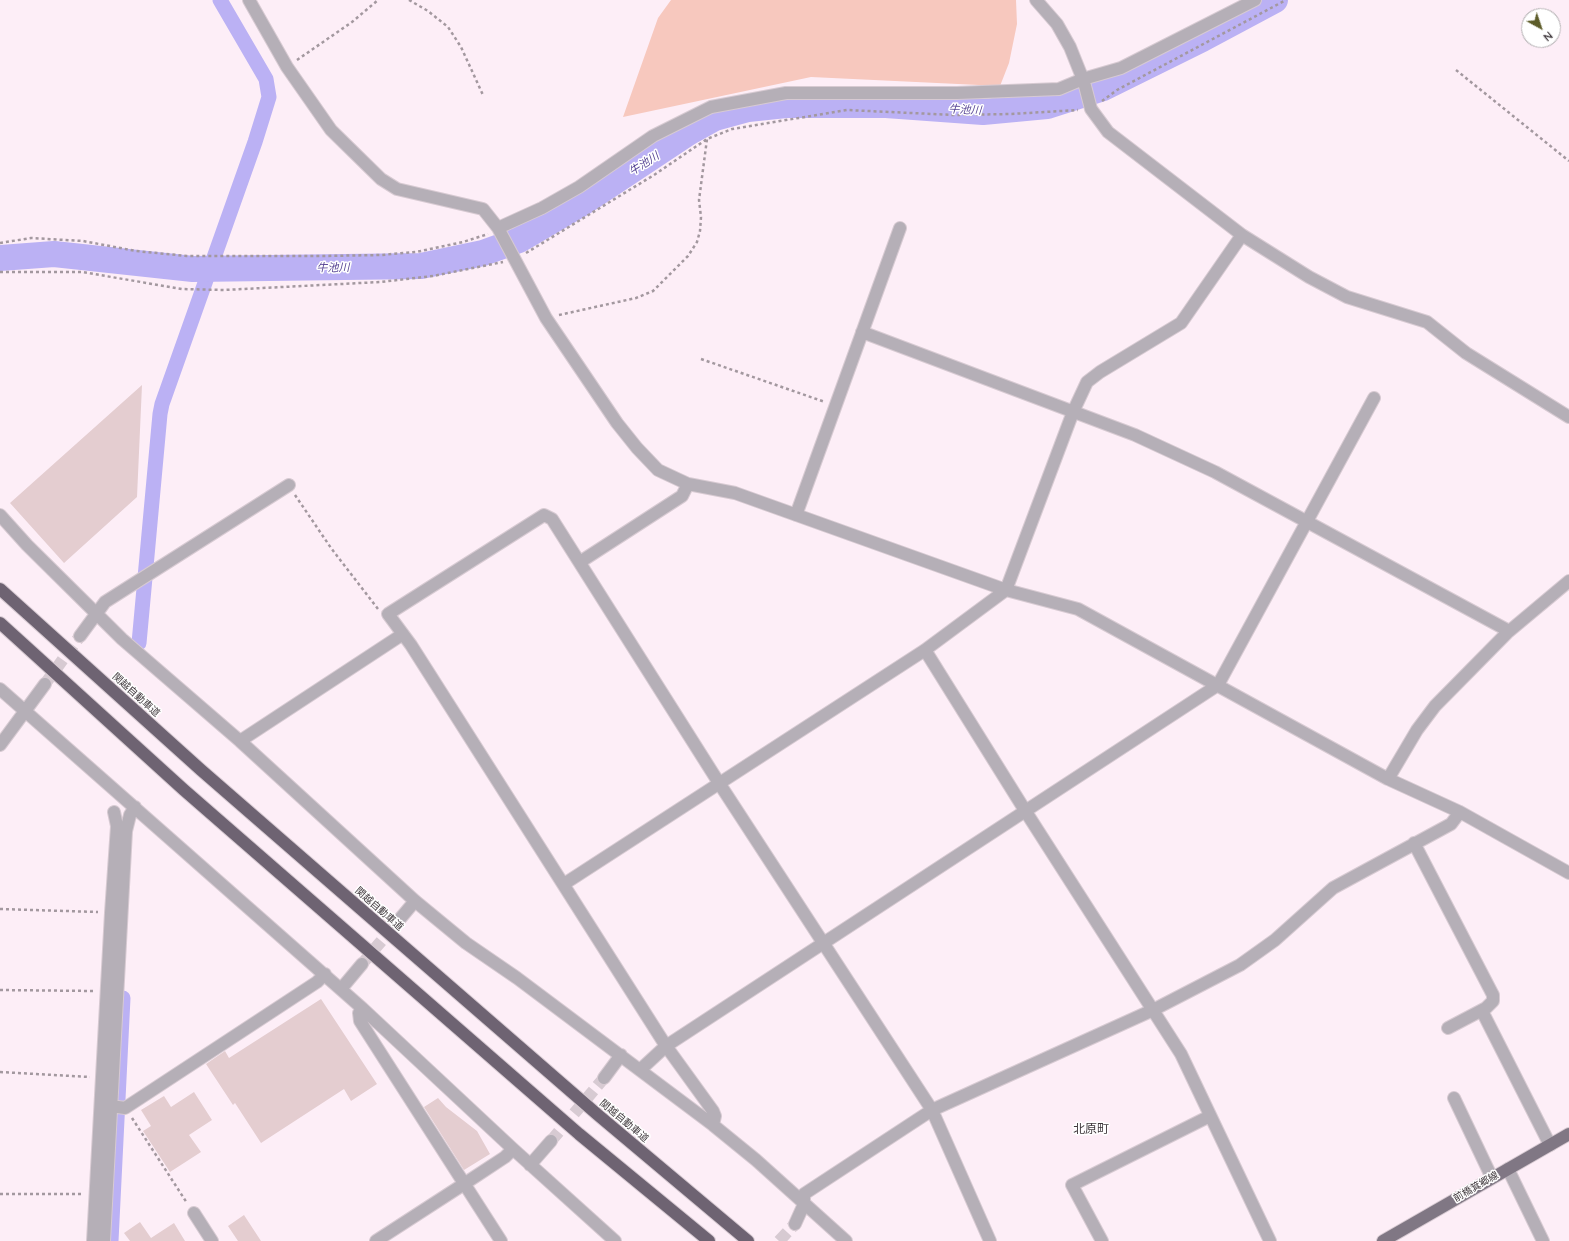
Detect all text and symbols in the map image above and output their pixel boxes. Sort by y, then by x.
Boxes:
north arrow [1521,8,1561,48]
text: N [1540,28,1556,44]
water label: 牛池川 [948,103,982,117]
water label: 牛池川 [627,149,661,179]
water label: 牛池川 [316,261,350,275]
street label: 関越自動車道 [110,670,162,720]
street label: 関越自動車道 [352,885,406,933]
street label: 関越自動車道 [597,1097,651,1145]
district label: 北原町 [1073,1122,1109,1136]
street label: 前橋箕郷線 [1451,1169,1501,1205]

